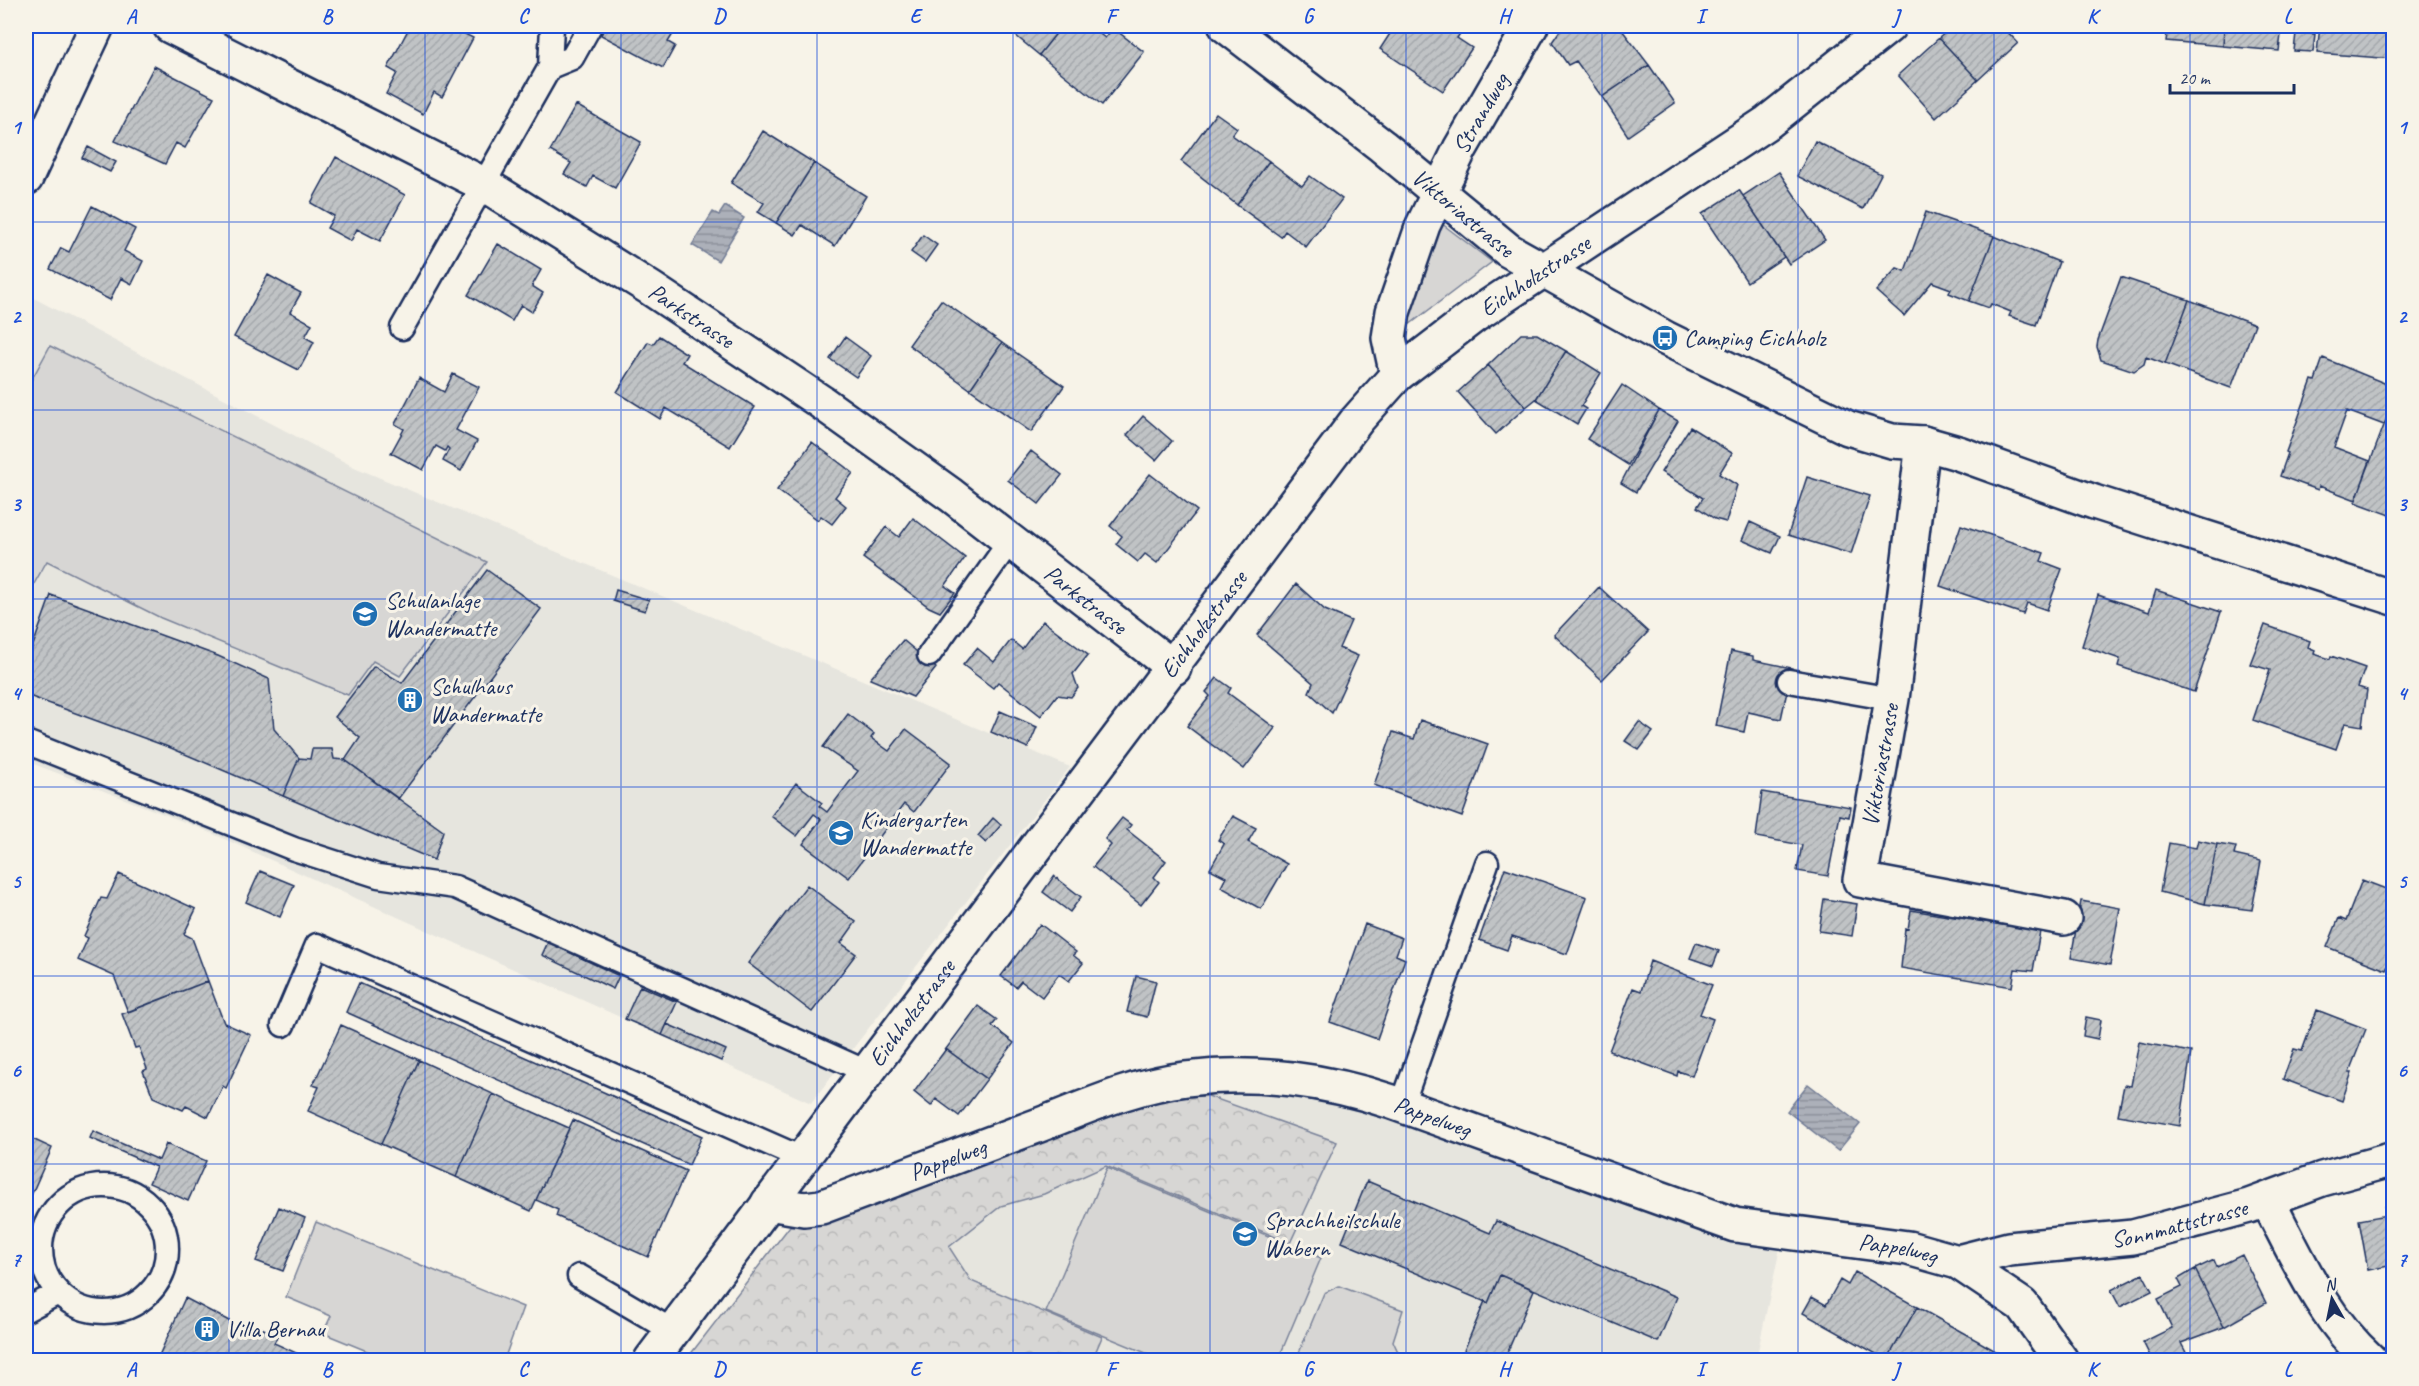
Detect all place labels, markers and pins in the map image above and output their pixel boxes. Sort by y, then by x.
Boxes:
bus stop icon: Camping Eichholz [1650,323,1680,353]
place label: Camping Eichholz [1684,323,1827,353]
place label: Schulanlage Wandermatte [385,585,499,643]
school or university icon: Schulanlage Wandermatte [350,599,380,629]
place label: Schulhaus Wandermatte [430,671,544,729]
building icon: Schulhaus Wandermatte [395,685,425,715]
place label: Kindergarten Wandermatte [860,804,974,862]
school or university icon: Kindergarten Wandermatte [826,818,856,848]
place label: Sprachheilschule Wabern [1264,1205,1402,1263]
school or university icon: Sprachheilschule Wabern [1230,1219,1260,1249]
building icon: Villa Bernau [192,1314,222,1344]
place label: Villa Bernau [226,1314,327,1344]

